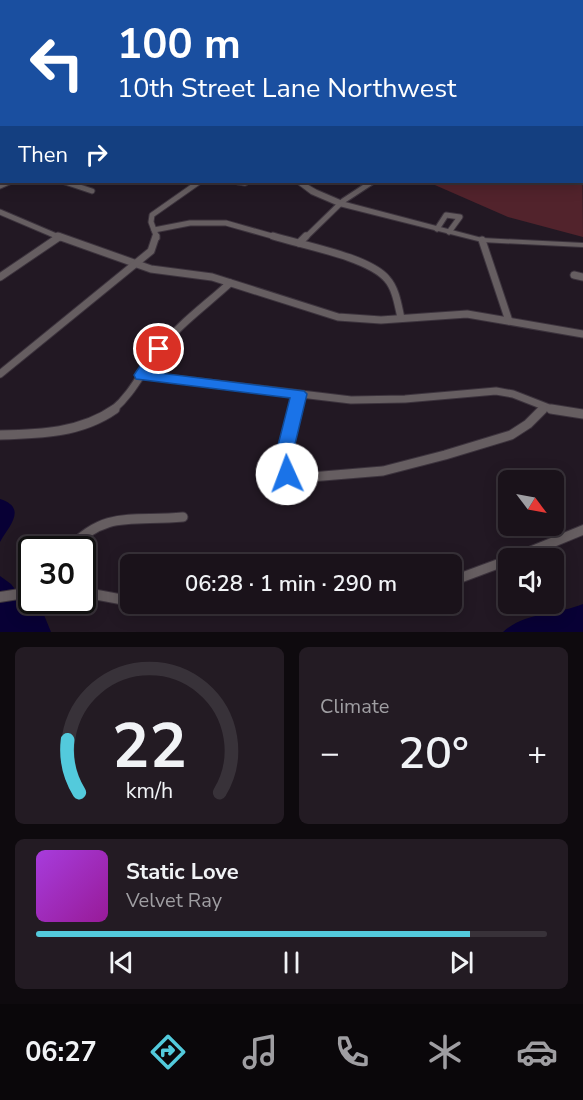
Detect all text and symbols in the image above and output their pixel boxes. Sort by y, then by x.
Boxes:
text: 100 m [117,16,241,73]
icon: left [18,24,96,102]
text: 10th Street Lane Northwest [117,70,457,107]
icon: right [80,138,113,171]
text: Then [18,140,68,170]
pin [133,323,184,374]
icon: arrive [142,332,175,365]
position arrow [255,442,319,506]
north arrow [498,470,564,536]
map controls [498,470,564,614]
speed limit sign: 30 [18,536,96,614]
button: sound [498,548,564,614]
text: 06:28 · 1 min · 290 m [185,569,397,599]
text: Climate [320,693,389,720]
text: 22 [112,704,187,789]
text: 20° [398,723,469,784]
text: − [320,731,340,776]
text: + [527,731,547,776]
text: km/h [126,776,173,806]
text: Static Love [126,857,239,887]
text: Velvet Ray [126,887,222,914]
icon: previous [105,946,138,979]
icon: pause [275,946,308,979]
icon: next [445,946,478,979]
icon: directions [147,1031,189,1073]
icon: music [239,1031,281,1073]
icon: phone [331,1031,373,1073]
icon: climate [424,1031,466,1073]
icon: car [516,1031,558,1073]
text: 06:27 [25,1034,97,1071]

